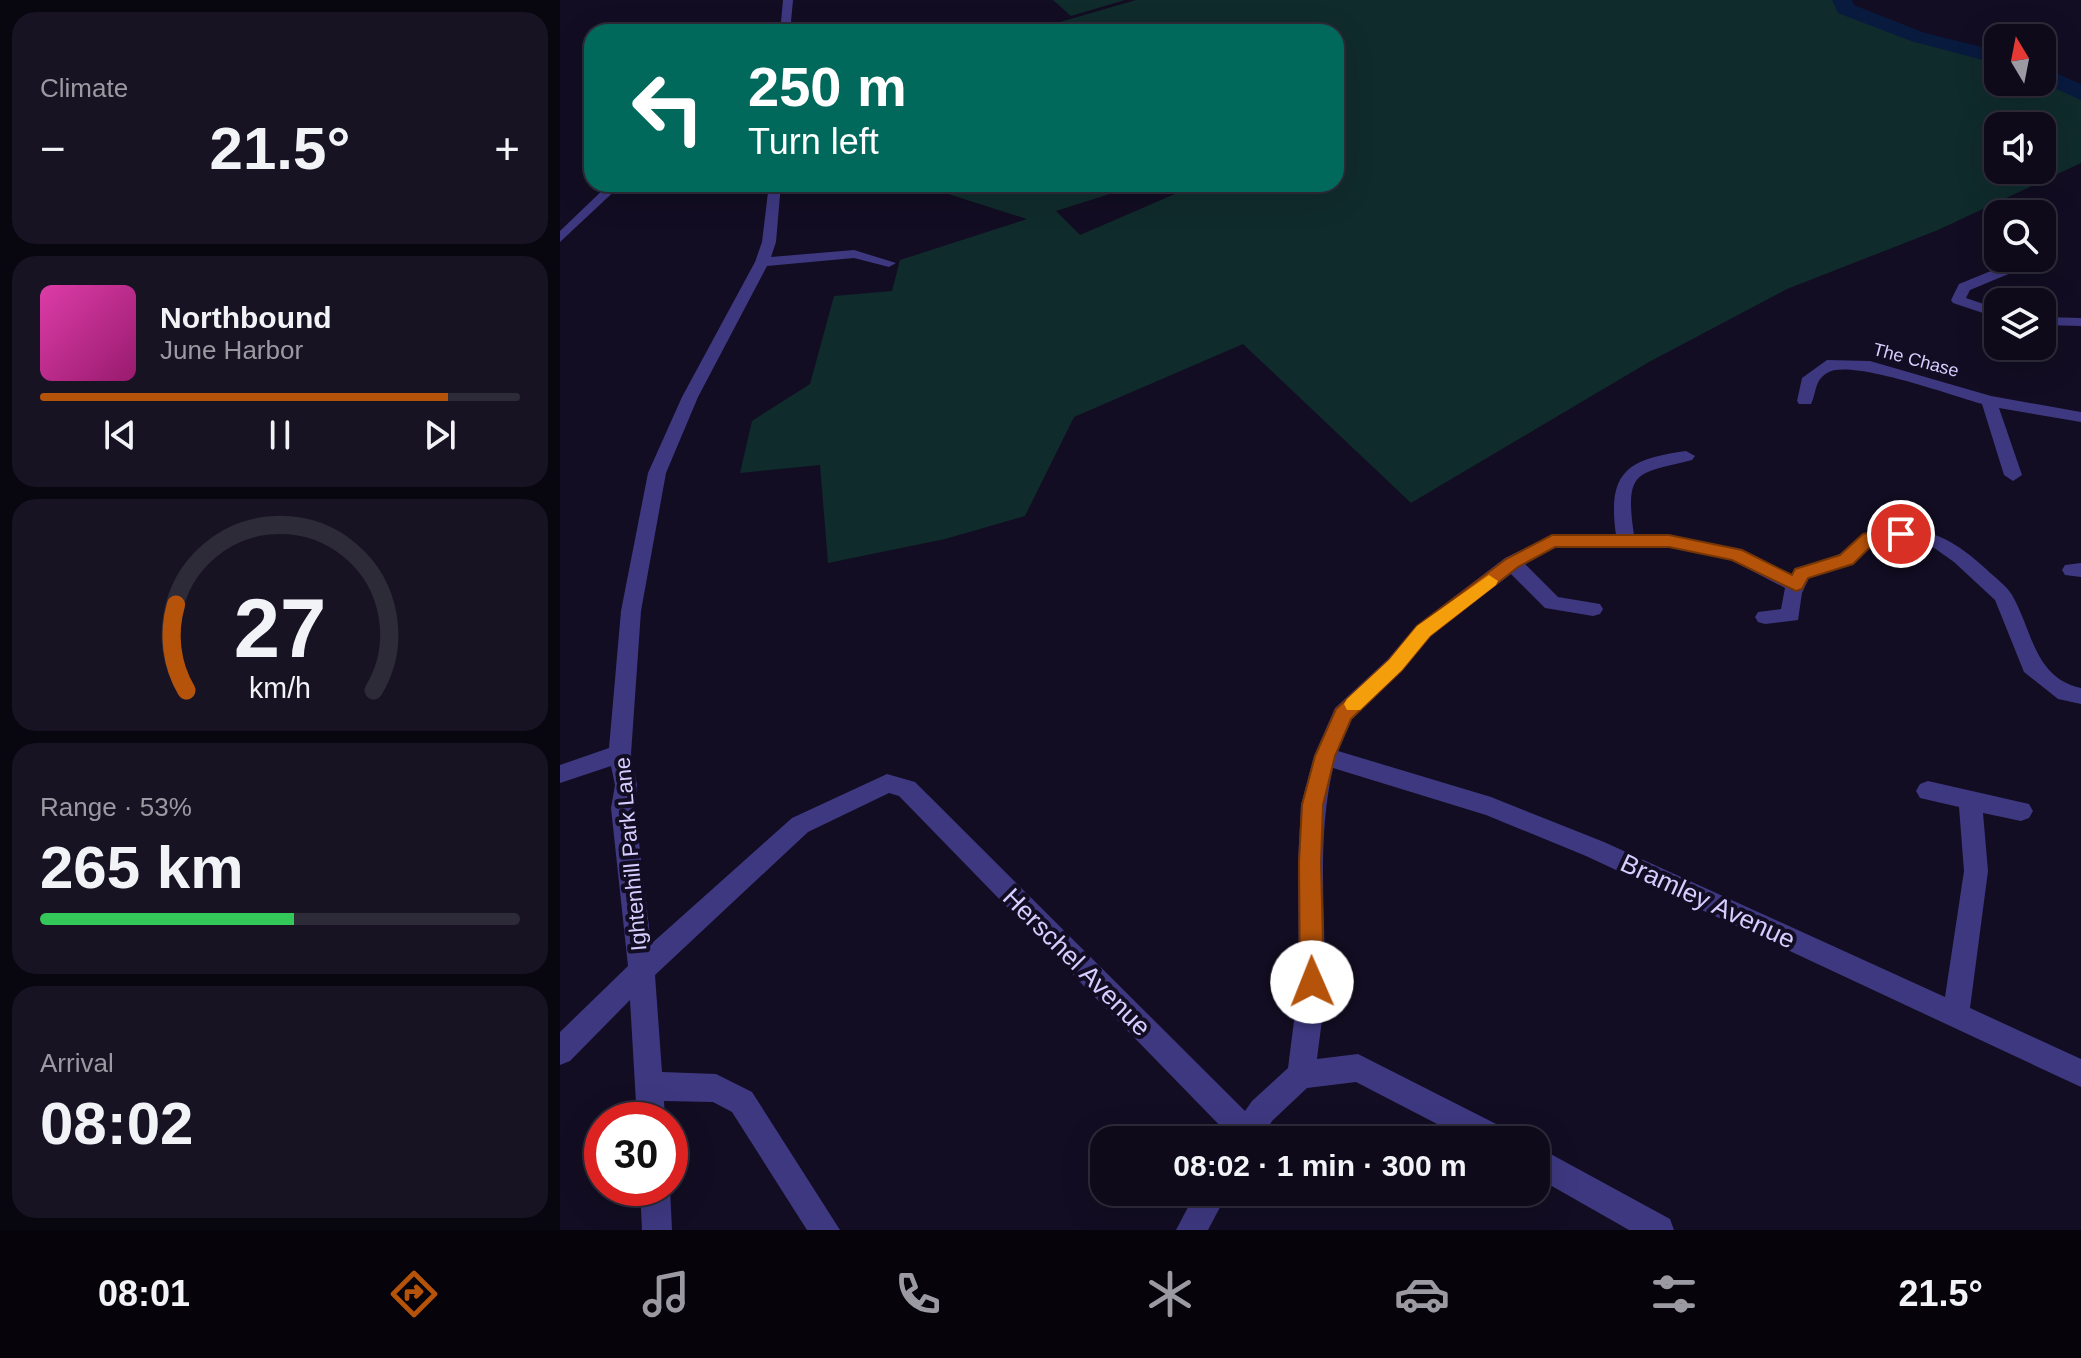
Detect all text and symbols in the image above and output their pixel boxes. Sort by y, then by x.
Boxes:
north arrow [1984,24,2056,96]
map controls [1984,24,2056,360]
text: 250 m [748,55,907,118]
icon: left [616,56,720,160]
text: Climate [40,73,128,103]
button: sound [1984,112,2056,184]
text: 21.5° [210,115,350,182]
text: Turn left [748,121,879,162]
text: − [40,124,66,173]
text: + [494,124,520,173]
button: search [1984,200,2056,272]
button: layers [1984,288,2056,360]
text: Northbound [160,301,332,334]
text: June Harbor [160,335,303,365]
street label: The Chase [1871,339,1961,381]
icon: previous [98,413,142,457]
icon: pause [258,413,302,457]
icon: next [418,413,462,457]
pin [1867,500,1935,568]
icon: arrive [1879,512,1923,556]
text: 27 [234,582,326,675]
text: km/h [249,672,311,704]
street label: Ightenhill Park Lane [610,756,651,952]
text: Range · 53% [40,792,192,822]
text: 265 km [40,834,244,901]
street label: Bramley Avenue [1616,847,1800,955]
street label: Herschel Avenue [997,882,1157,1042]
position arrow [1270,940,1354,1024]
text: Arrival [40,1048,114,1078]
text: 08:02 [40,1090,193,1157]
speed limit sign: 30 [584,1102,688,1206]
text: 08:02 · 1 min · 300 m [1173,1149,1467,1182]
icon: directions [386,1266,442,1322]
icon: music [638,1266,694,1322]
icon: phone [890,1266,946,1322]
icon: climate [1142,1266,1198,1322]
icon: car [1394,1266,1450,1322]
icon: filters [1646,1266,1702,1322]
text: 08:01 [98,1273,190,1314]
text: 21.5° [1898,1273,1983,1314]

